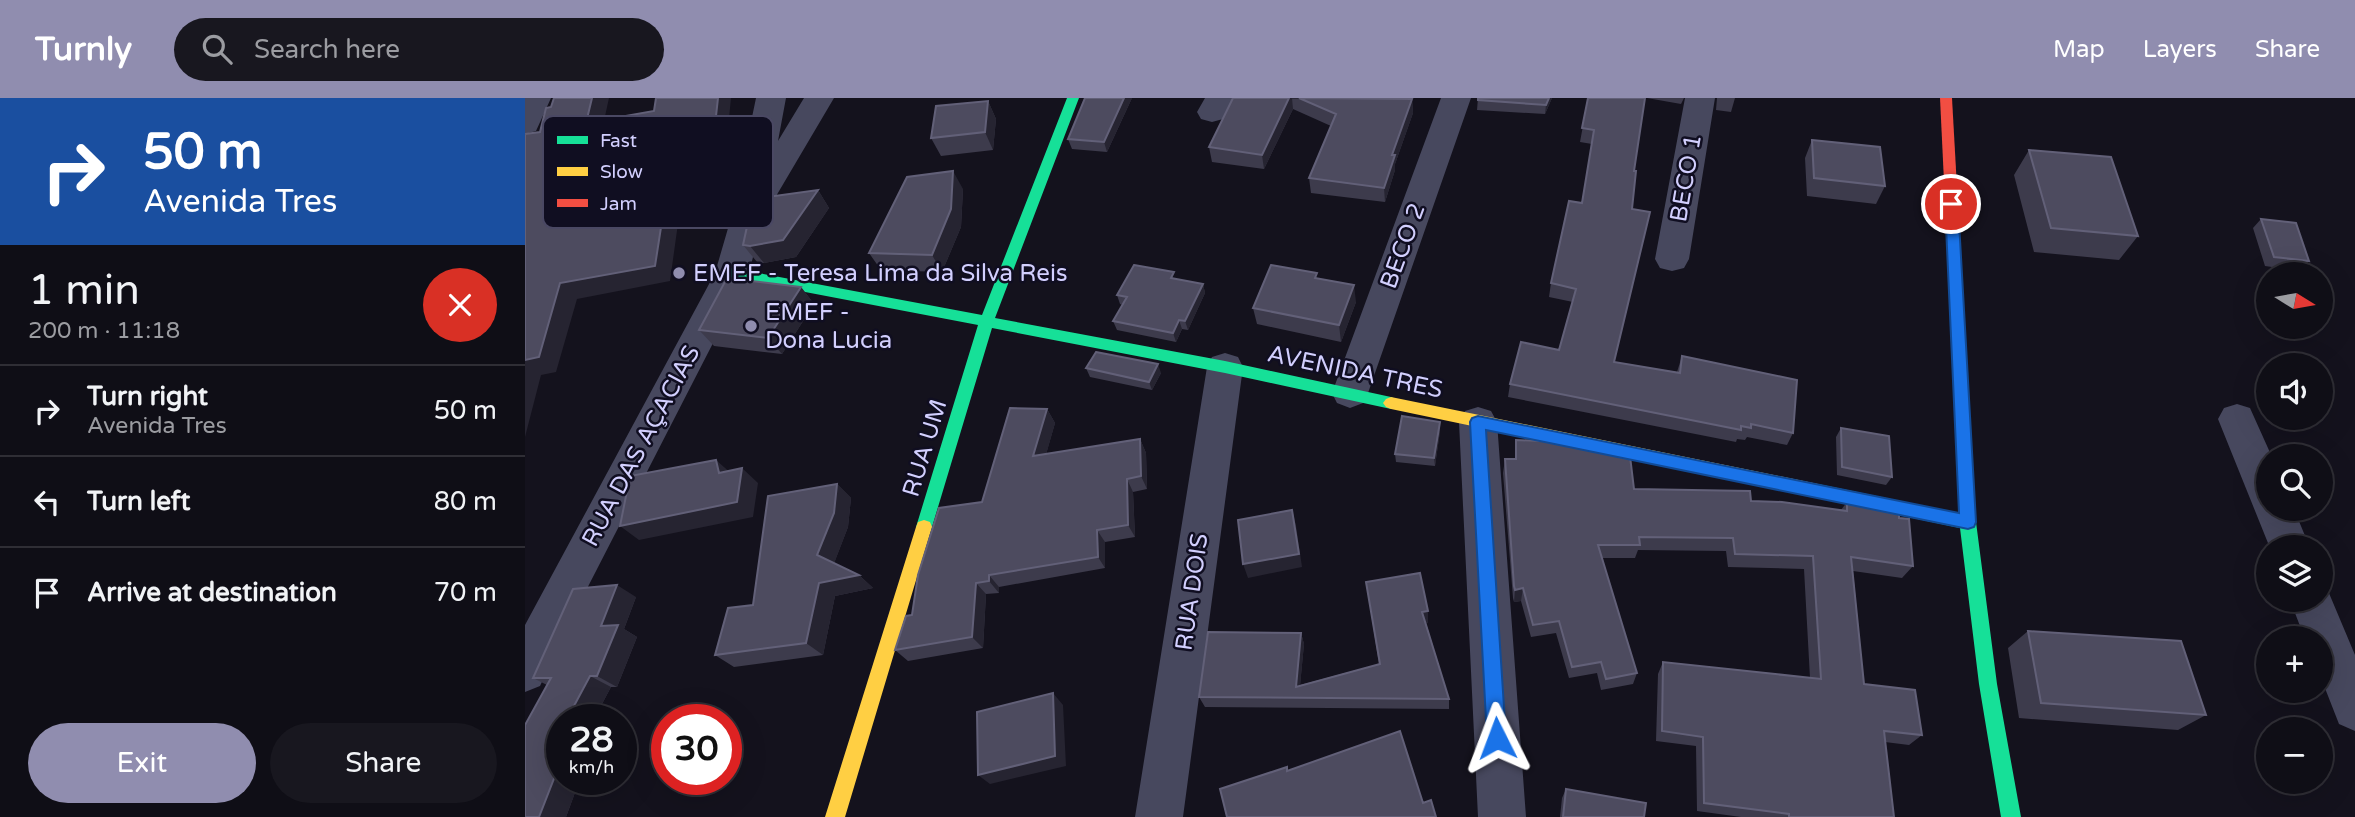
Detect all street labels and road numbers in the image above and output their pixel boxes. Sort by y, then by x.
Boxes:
street label: BECO 1 [1664,132,1708,224]
street label: BECO 2 [1374,199,1432,293]
street label: AVENIDA TRES [1265,339,1445,405]
street label: RUA DAS AÇACIAS [576,340,706,552]
street label: RUA UM [896,396,954,500]
street label: RUA DOIS [1169,532,1215,652]

